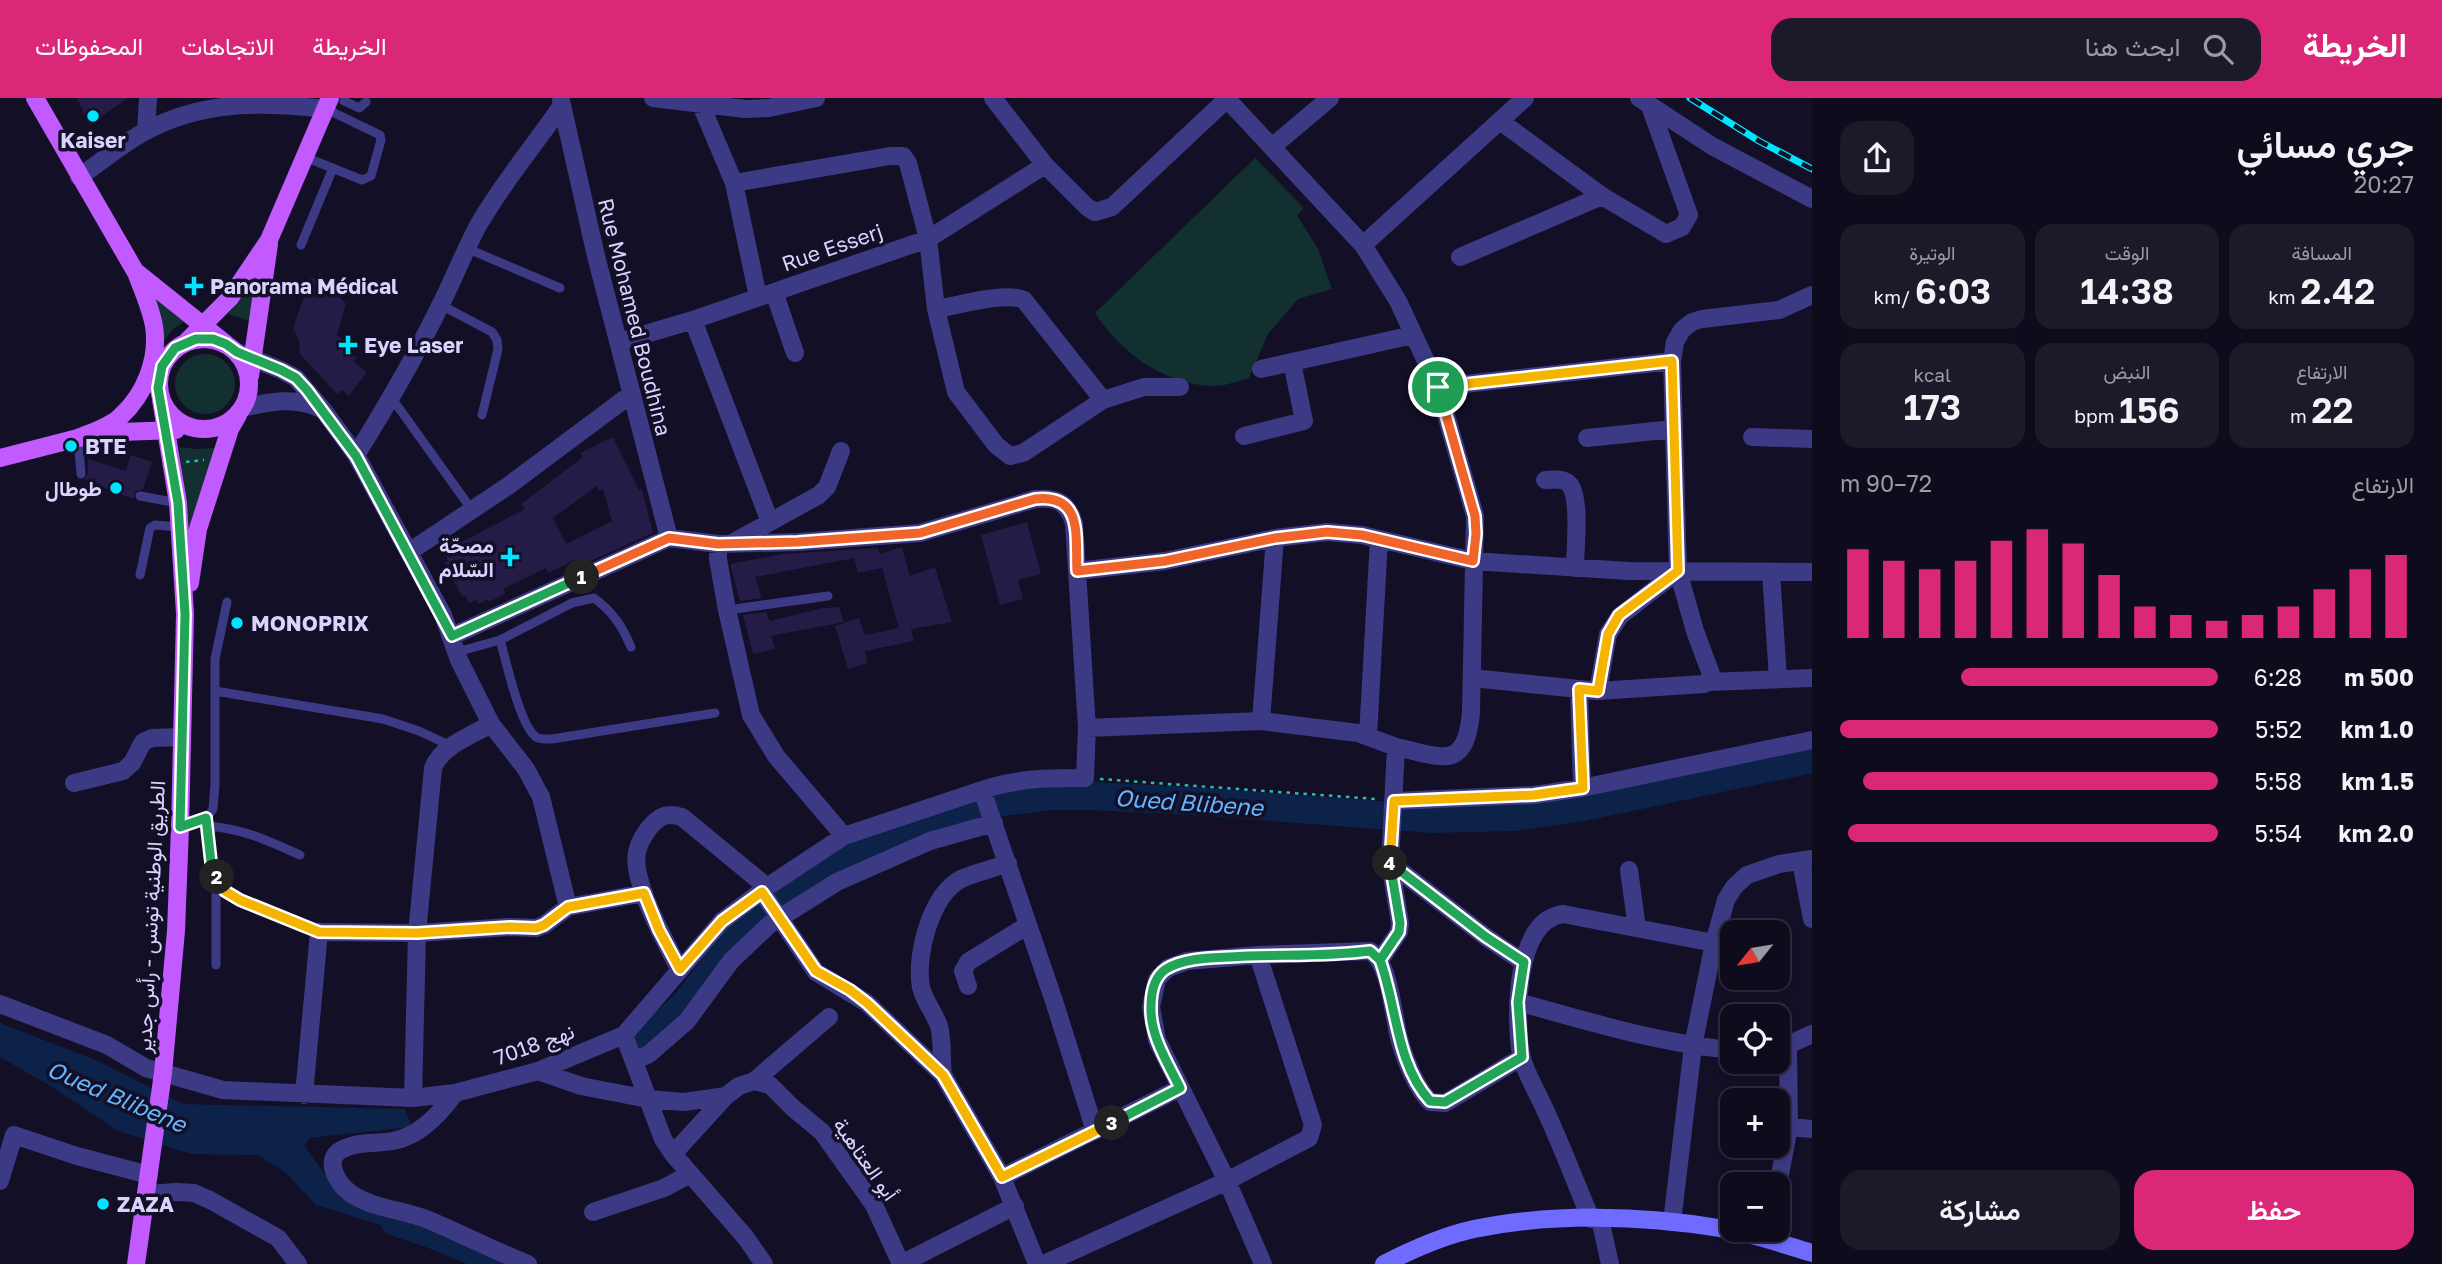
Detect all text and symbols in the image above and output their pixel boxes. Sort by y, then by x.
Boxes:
search box [1771,18,2261,81]
text: الخريطة [2303,25,2407,64]
icon: search [2199,30,2237,68]
text: المحفوظات [35,31,143,60]
text: الاتجاهات [181,31,274,60]
text: الخريطة [312,31,387,60]
text: ابحث هنا [2085,31,2181,62]
marker: Kaiser [85,108,101,124]
button: share [1840,121,1914,195]
text: جري مسائي [2237,121,2414,166]
place label: Kaiser [60,127,126,153]
text: 20:27 [2354,170,2414,198]
street label: Rue Mohamed Boudhina [593,195,677,439]
street label: Rue Esserj [778,218,886,276]
text: الوتيرة [1909,241,1956,264]
text: الوقت [2105,241,2149,264]
text: المسافة [2292,241,2352,264]
text: 6:03 [1915,270,1991,312]
text: 14:38 [2080,270,2174,312]
text: 2.42 [2300,270,2375,312]
place label: Panorama Médical [210,273,398,299]
marker: Panorama Médical [184,276,204,296]
text: /km [1874,285,1915,308]
text: km [2268,285,2300,308]
place label: Eye Laser [364,332,463,358]
marker: Eye Laser [338,335,358,355]
pin [1408,357,1468,417]
text: النبض [2104,360,2151,383]
text: الارتفاع [2296,360,2347,383]
text: kcal [1914,363,1951,386]
icon: arrive [1419,368,1457,406]
text: 173 [1903,386,1961,428]
text: 156 [2119,389,2180,431]
text: 22 [2312,389,2353,431]
text: bpm [2074,404,2119,427]
text: m [2290,404,2312,427]
place label: BTE [85,433,126,459]
marker: BTE [63,438,79,454]
text: 72–90 m [1840,469,1932,497]
text: الارتفاع [2352,470,2414,498]
place label: طوطال [45,475,102,502]
marker: طوطال [108,480,124,496]
place label: مصحّة السّلام [439,532,494,584]
marker: مصحّة السّلام [500,547,520,567]
pin: 1 [564,560,600,594]
text: 1 [577,565,586,588]
place label: MONOPRIX [251,610,369,636]
marker: MONOPRIX [229,615,245,631]
text: 6:28 [2254,663,2302,691]
text: 500 m [2344,663,2414,691]
text: 5:52 [2255,715,2302,743]
text: 1.0 km [2341,715,2414,743]
text: 5:58 [2254,767,2302,795]
text: 1.5 km [2342,767,2414,795]
street label: الطريق الوطنية تونس - رأس جدير [130,780,171,1055]
water label: Oued Blibene [1114,783,1265,821]
text: 5:54 [2254,819,2302,847]
text: 2.0 km [2338,819,2414,847]
pin: 4 [1372,846,1408,880]
text: 4 [1384,851,1395,874]
pin: 2 [200,860,234,894]
text: 2 [211,865,222,888]
north arrow [1720,920,1790,990]
map controls [1720,920,1790,1242]
button: locate [1720,1004,1790,1074]
street label: نهج 7018 [490,1018,578,1072]
water label: Oued Blibene [43,1054,192,1138]
button: + [1720,1088,1790,1158]
pin: 3 [1094,1105,1130,1140]
text: 3 [1106,1111,1117,1134]
street label: أبو العتاهية [827,1113,904,1206]
button: مشاركة [1840,1170,2120,1250]
button: حفظ [2134,1170,2414,1250]
button: − [1720,1172,1790,1242]
place label: ZAZA [117,1191,174,1217]
marker: ZAZA [95,1196,111,1212]

